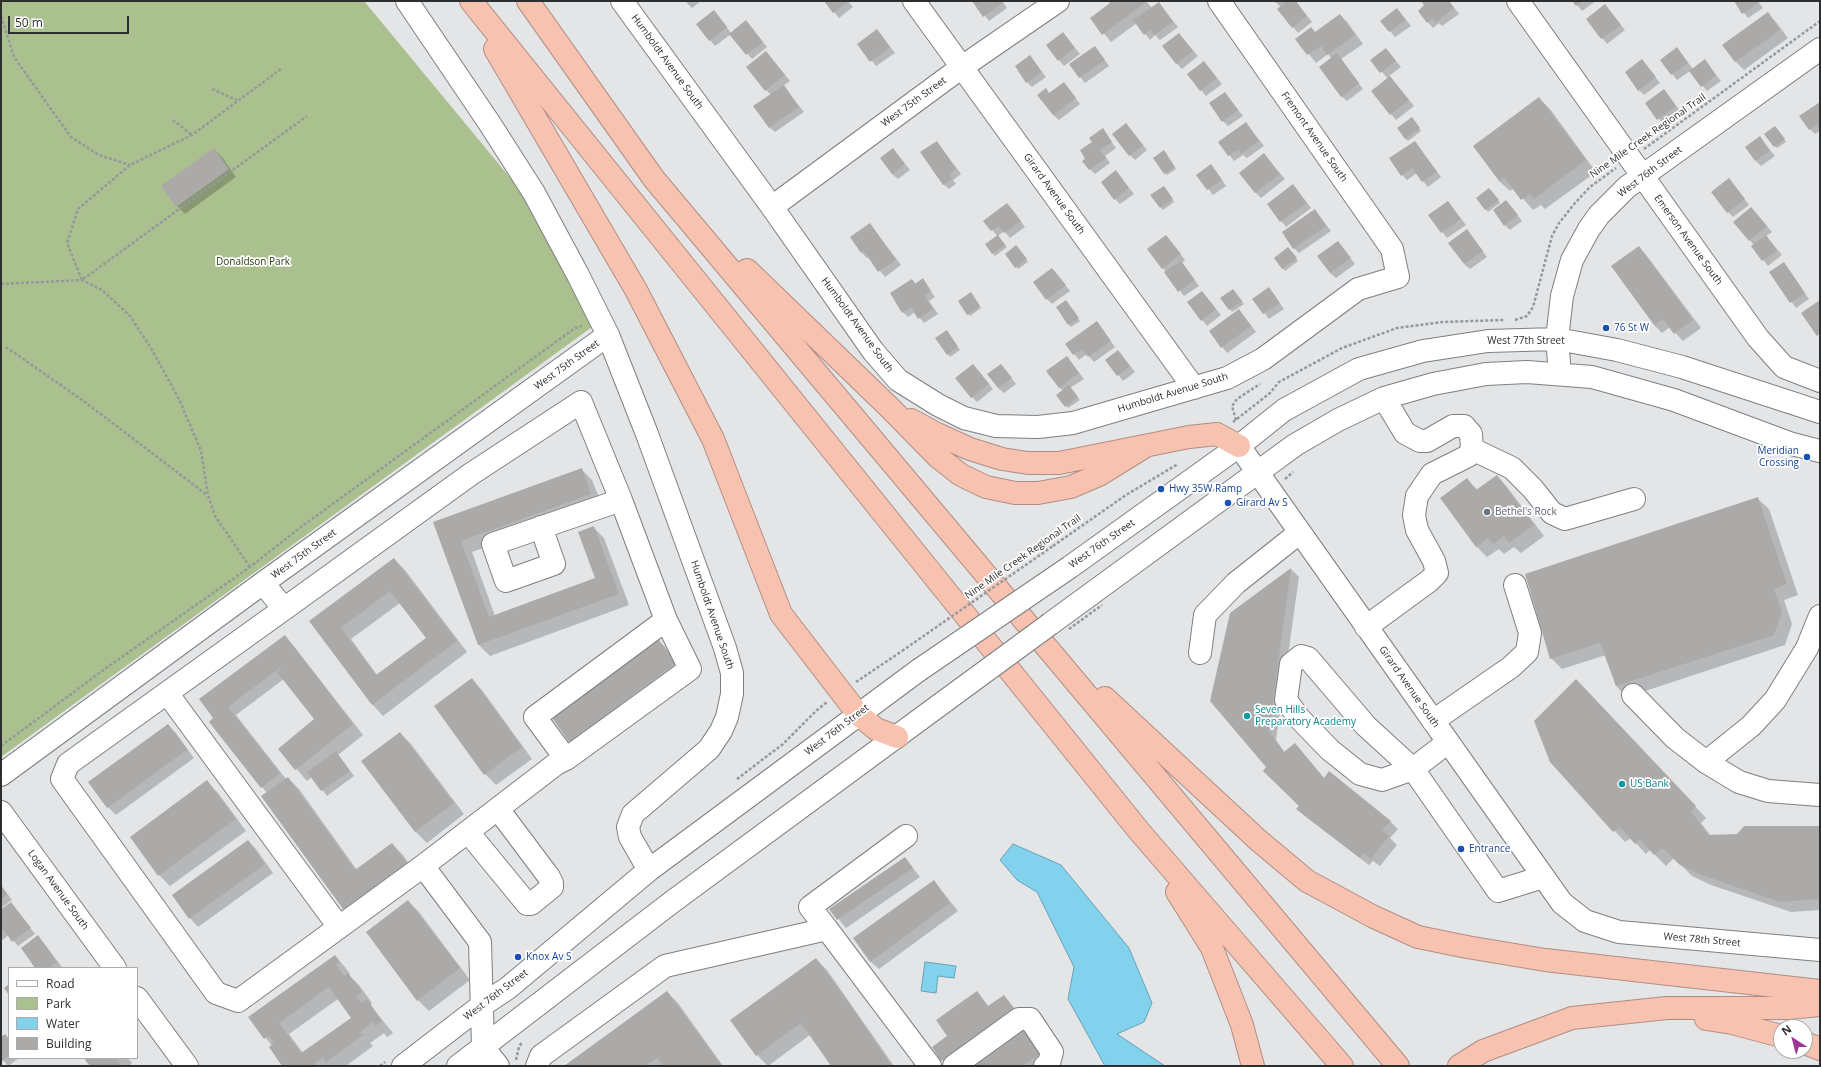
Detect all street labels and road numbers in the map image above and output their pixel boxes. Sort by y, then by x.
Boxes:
street label: Humboldt Avenue South [629,12,705,112]
street label: West 75th Street [879,74,949,130]
street label: Fremont Avenue South [1278,90,1350,184]
street label: Nine Mile Creek Regional Trail [1588,91,1708,181]
street label: West 76th Street [1615,144,1685,200]
street label: Girard Avenue South [1021,151,1087,237]
street label: Emerson Avenue South [1651,192,1725,288]
street label: Humboldt Avenue South [819,275,895,375]
street label: West 77th Street [1487,335,1565,347]
street label: West 75th Street [532,337,602,393]
street label: Humboldt Avenue South [1117,371,1229,415]
street label: Nine Mile Creek Regional Trail [963,512,1083,602]
street label: West 76th Street [1067,517,1137,571]
street label: West 75th Street [269,526,339,582]
street label: Humboldt Avenue South [688,559,736,671]
street label: Girard Avenue South [1376,644,1442,730]
street label: West 76th Street [802,702,872,758]
street label: Logan Avenue South [25,848,91,932]
street label: West 78th Street [1663,931,1741,949]
street label: West 76th Street [461,967,531,1023]

